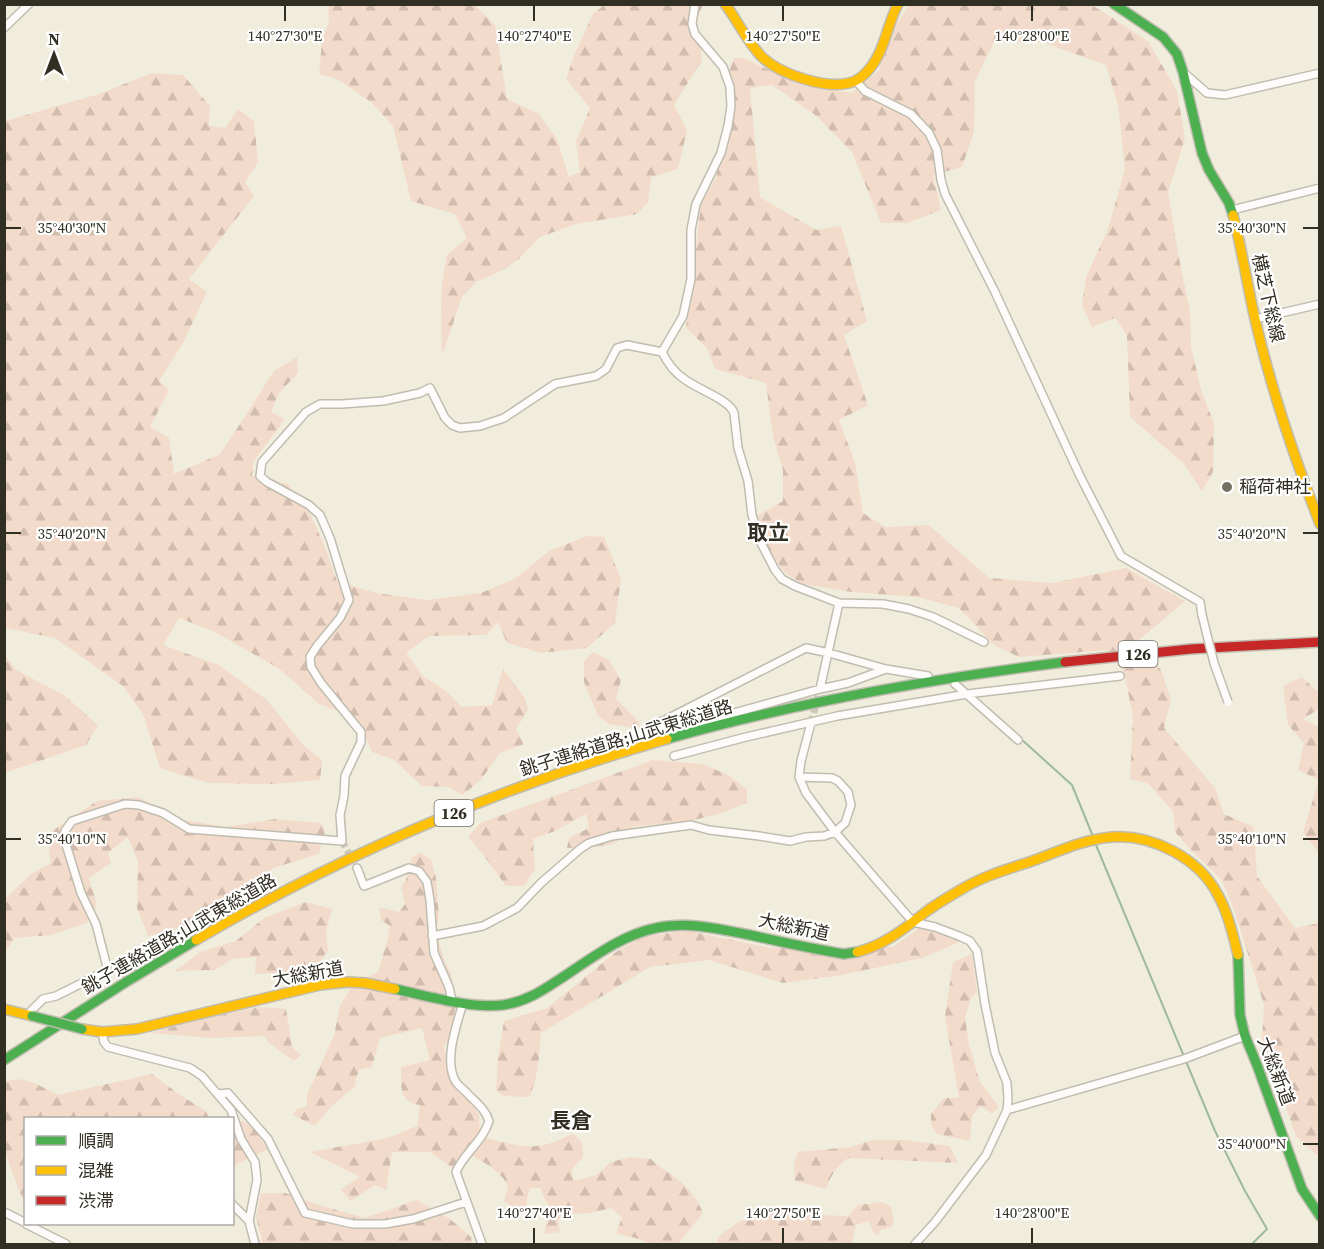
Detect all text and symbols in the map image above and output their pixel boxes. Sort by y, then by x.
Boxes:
north arrow [24,24,84,84]
text: 140°27'30"E [248,25,322,46]
text: 140°27'40"E [497,25,571,46]
text: 140°27'50"E [746,25,820,46]
text: 140°28'00"E [995,25,1069,46]
text: N [48,28,60,50]
text: 35°40'30"N [37,217,107,238]
text: 35°40'30"N [1217,217,1287,238]
street label: 横芝下総線 [1246,251,1291,345]
place label: 稲荷神社 [1239,474,1311,499]
marker: 稲荷神社 [1220,480,1234,494]
district label: 取立 [747,518,789,547]
text: 35°40'20"N [37,523,107,544]
text: 35°40'20"N [1217,523,1287,544]
road number: 126 [1118,641,1158,667]
street label: 銚子連絡道路;山武東総道路 [516,693,735,782]
road number: 126 [434,800,474,826]
text: 35°40'10"N [37,828,107,849]
text: 35°40'10"N [1217,828,1287,849]
street label: 銚子連絡道路;山武東総道路 [77,867,281,1000]
street label: 大総新道 [756,907,832,946]
street label: 大総新道 [270,955,346,992]
street label: 大総新道 [1252,1033,1301,1109]
district label: 長倉 [550,1106,592,1135]
legend [24,1117,234,1225]
text: 順調 [78,1128,114,1153]
text: 35°40'00"N [1217,1133,1287,1154]
text: 混雑 [78,1158,114,1183]
text: 渋滞 [78,1188,114,1213]
text: 140°27'40"E [497,1202,571,1223]
text: 140°27'50"E [746,1202,820,1223]
text: 140°28'00"E [995,1202,1069,1223]

